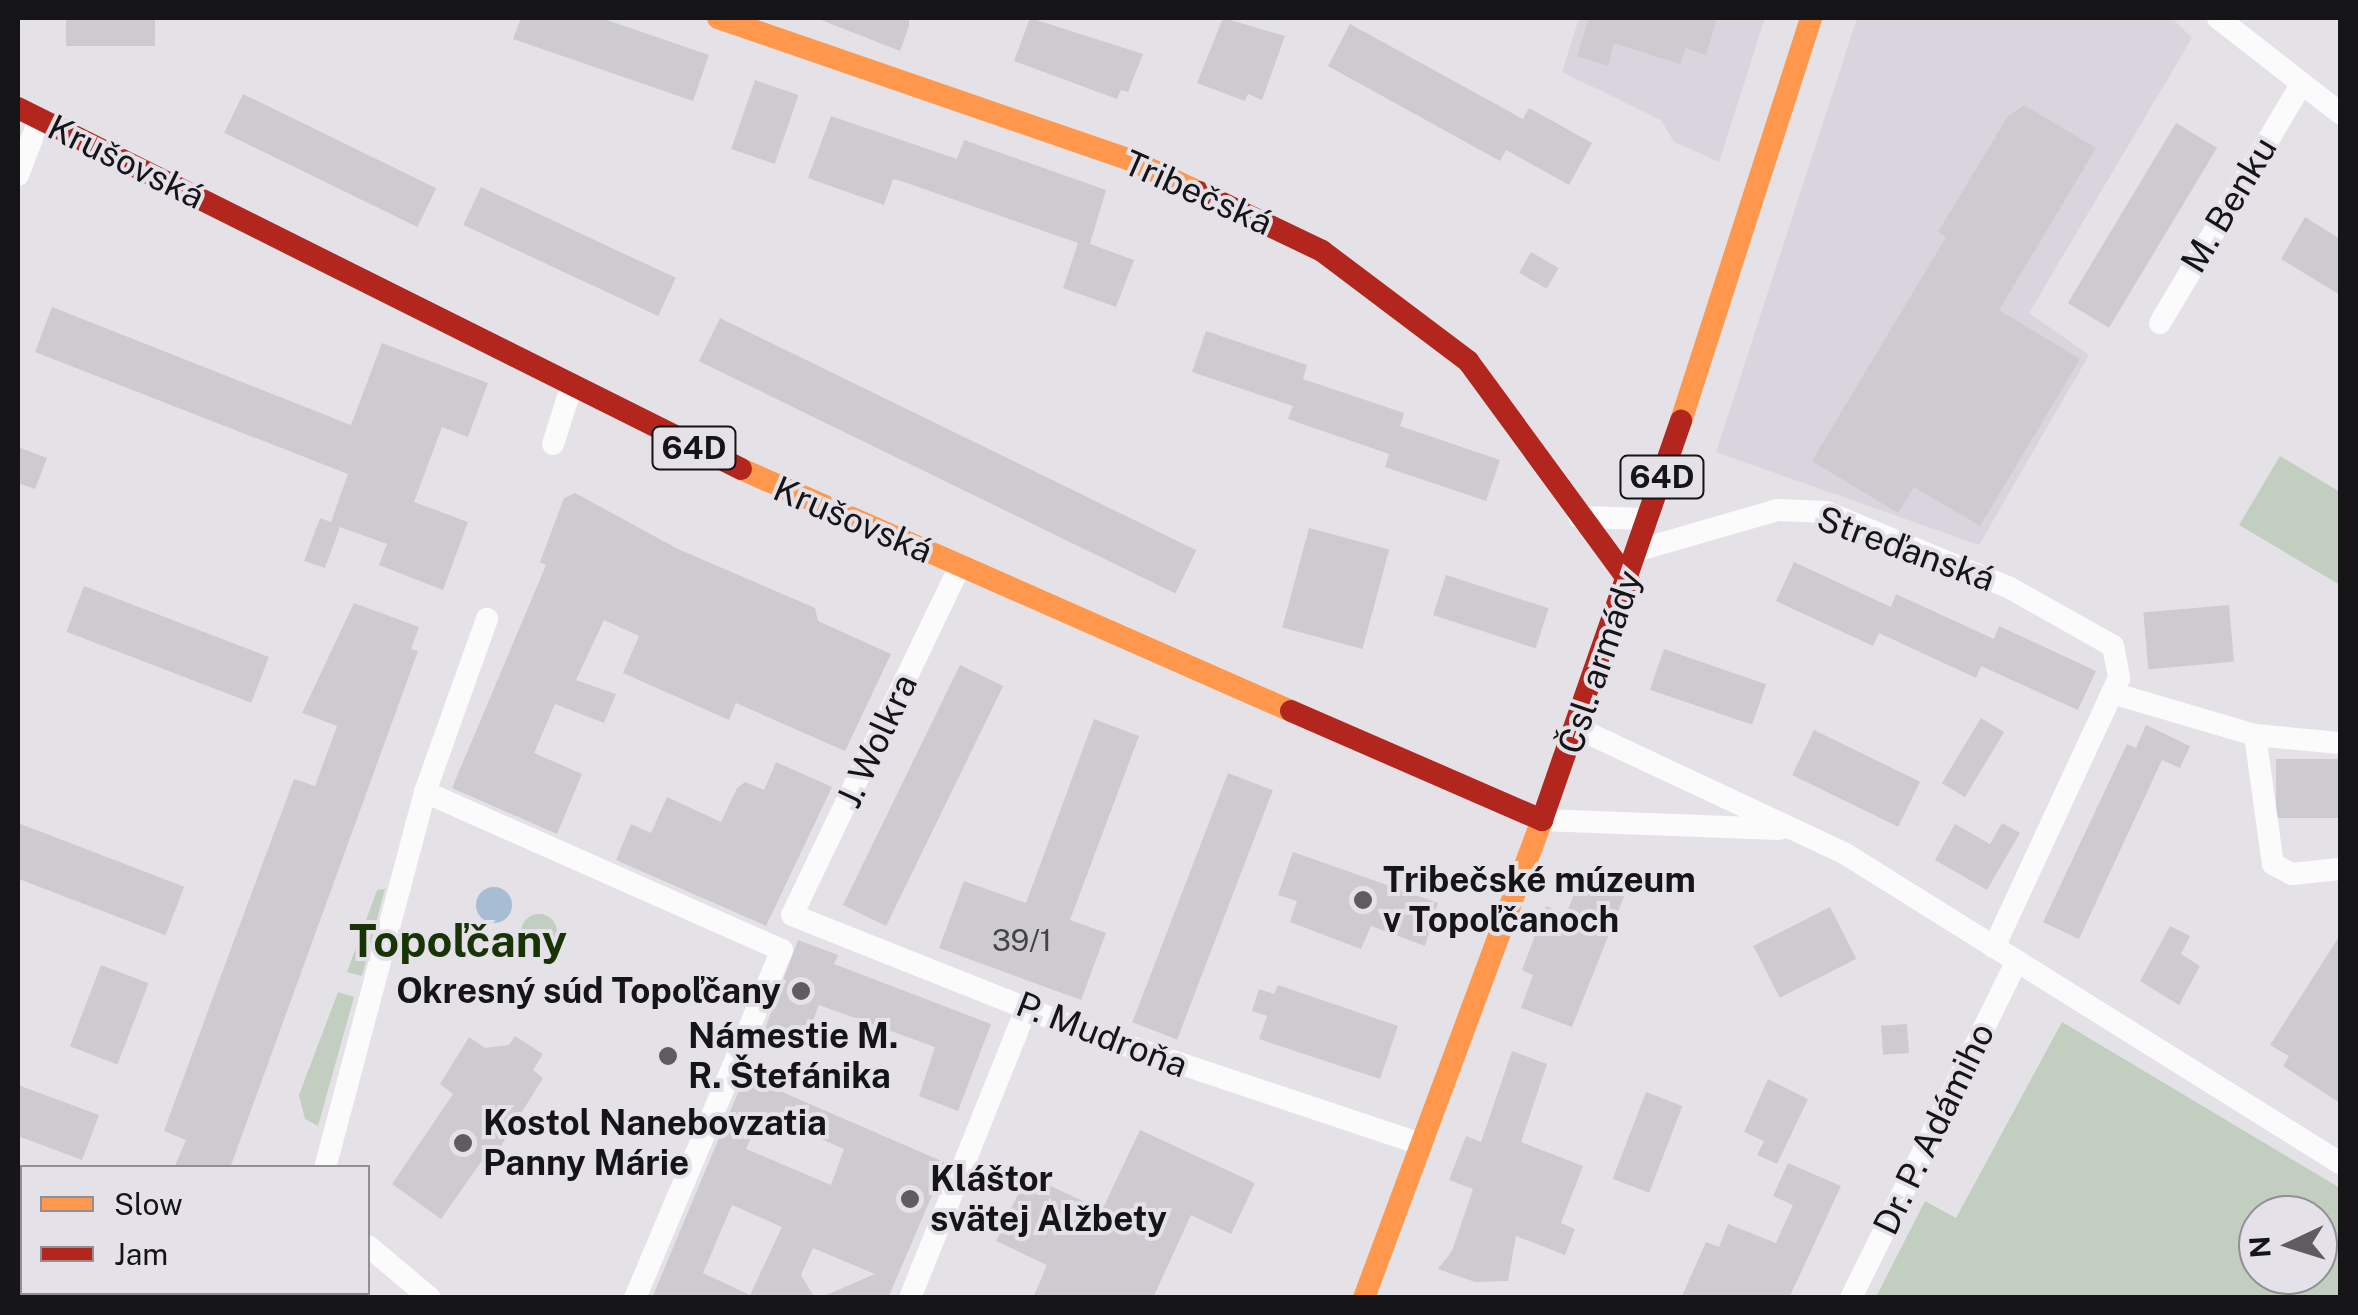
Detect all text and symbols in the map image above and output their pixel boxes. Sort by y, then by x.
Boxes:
street label: Krušovská [41,106,211,218]
street label: M. Benku [2172,130,2286,280]
street label: Tribečská [1117,142,1279,244]
road number: 64D [649,421,739,475]
road number: 64D [1617,450,1707,504]
street label: Krušovská [767,468,939,572]
street label: Streďanská [1811,497,2001,601]
street label: Čsl. armády [1549,565,1651,759]
street label: J. Wolkra [828,667,926,815]
place label: Tribečské múzeum v Topoľčanoch [1383,859,1696,941]
marker: Tribečské múzeum v Topoľčanoch [1352,889,1374,911]
district label: Topoľčany [349,914,567,968]
house number: 39/1 [992,922,1052,958]
place label: Okresný súd Topoľčany [396,970,781,1012]
marker: Okresný súd Topoľčany [790,980,812,1002]
street label: P. Mudroňa [1010,983,1194,1087]
place label: Námestie M. R. Štefánika [688,1015,898,1097]
street label: Dr. P. Adámiho [1865,1016,2003,1242]
marker: Námestie M. R. Štefánika [657,1045,679,1067]
place label: Kostol Nanebovzatia Panny Márie [483,1102,827,1184]
marker: Kostol Nanebovzatia Panny Márie [452,1132,474,1154]
place label: Kláštor svätej Alžbety [930,1158,1167,1240]
legend [20,1165,370,1295]
text: Slow [114,1186,183,1222]
marker: Kláštor svätej Alžbety [899,1188,921,1210]
north arrow [2238,1195,2338,1295]
text: N [2242,1235,2277,1259]
text: Jam [114,1236,168,1272]

